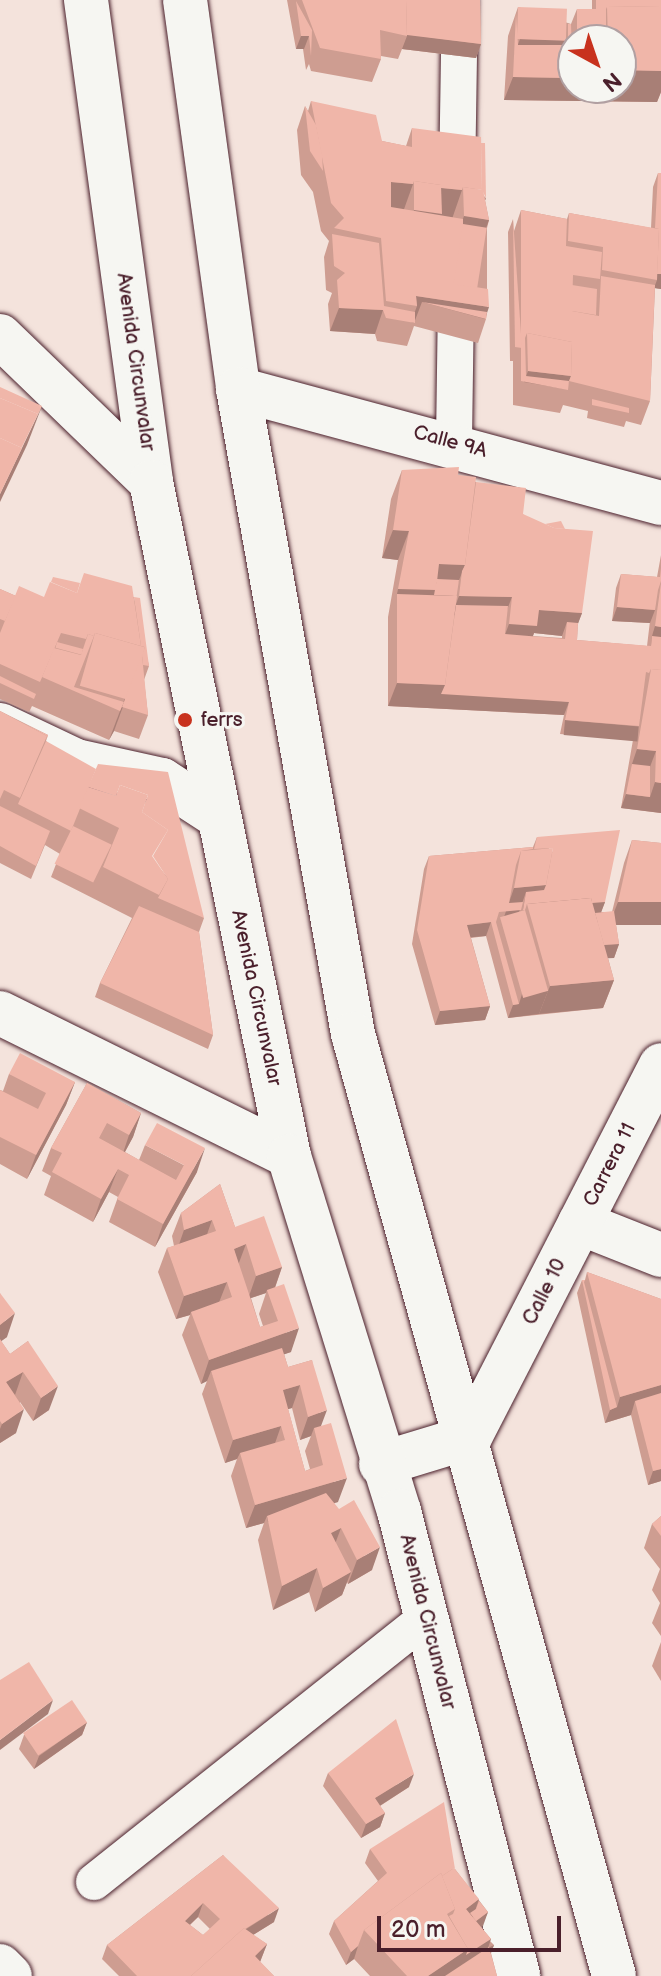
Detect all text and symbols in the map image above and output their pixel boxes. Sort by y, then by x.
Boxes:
north arrow [557,24,637,104]
text: N [596,66,626,97]
street label: Avenida Circunvalar [111,271,159,453]
street label: Calle 9A [410,421,490,463]
place label: ferrs [201,708,243,732]
marker: ferrs [176,711,194,729]
street label: Avenida Circunvalar [226,908,286,1088]
street label: Carrera 11 [579,1119,641,1211]
street label: Calle 10 [518,1255,572,1329]
street label: Avenida Circunvalar [394,1532,460,1712]
scale bar [381,1900,565,1950]
text: 20 m [391,1915,446,1944]

